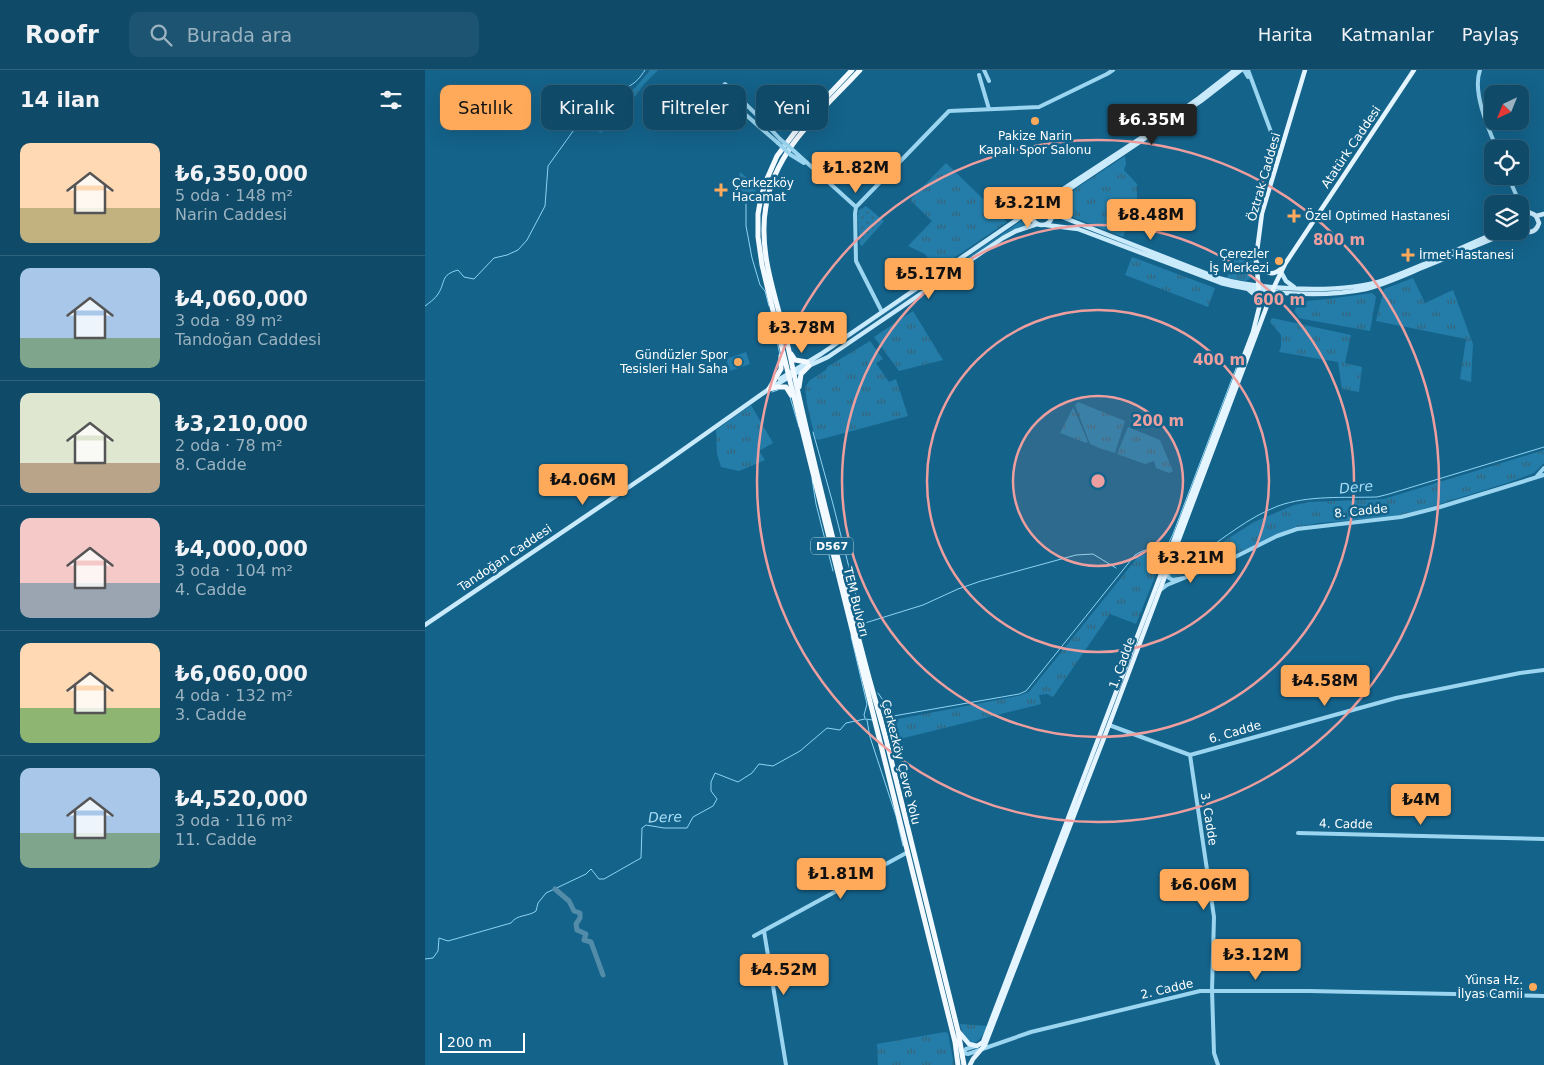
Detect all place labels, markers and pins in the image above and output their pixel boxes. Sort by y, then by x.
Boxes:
pin: ₺6.35M [1111,104,1193,146]
marker: Pakize Narin Kapalı Spor Salonu [1029,115,1041,127]
place label: Pakize Narin Kapalı Spor Salonu [979,129,1091,157]
pin: ₺1.82M [815,152,897,194]
place label: Çerkezköy Hacamat [732,176,794,204]
marker: Çerkezköy Hacamat [714,183,728,197]
pin: ₺3.21M [987,186,1069,229]
pin: ₺8.48M [1110,198,1192,241]
place label: Özel Optimed Hastanesi [1305,207,1450,223]
marker: Özel Optimed Hastanesi [1287,209,1301,223]
place label: Çerezler İş Merkezi [1209,247,1269,275]
place label: İrmet Hastanesi [1419,247,1514,262]
marker: İrmet Hastanesi [1401,248,1415,262]
marker: Çerezler İş Merkezi [1273,255,1285,267]
pin: ₺5.17M [888,258,970,300]
pin: ₺3.78M [761,312,843,354]
place label: Gündüzler Spor Tesisleri Halı Saha [619,348,728,376]
marker: Gündüzler Spor Tesisleri Halı Saha [732,356,744,368]
pin: ₺4.06M [542,464,624,506]
centre of rings [1089,472,1107,490]
pin: ₺3.21M [1150,542,1232,584]
pin: ₺4.58M [1284,664,1366,707]
pin: ₺4M [1397,784,1445,826]
pin: ₺1.81M [800,858,882,900]
pin: ₺6.06M [1163,868,1245,911]
pin: ₺3.12M [1215,938,1297,981]
pin: ₺4.52M [743,954,825,996]
place label: Yünsa Hz. İlyas Camii [1458,973,1523,1001]
marker: Yünsa Hz. İlyas Camii [1527,981,1539,993]

